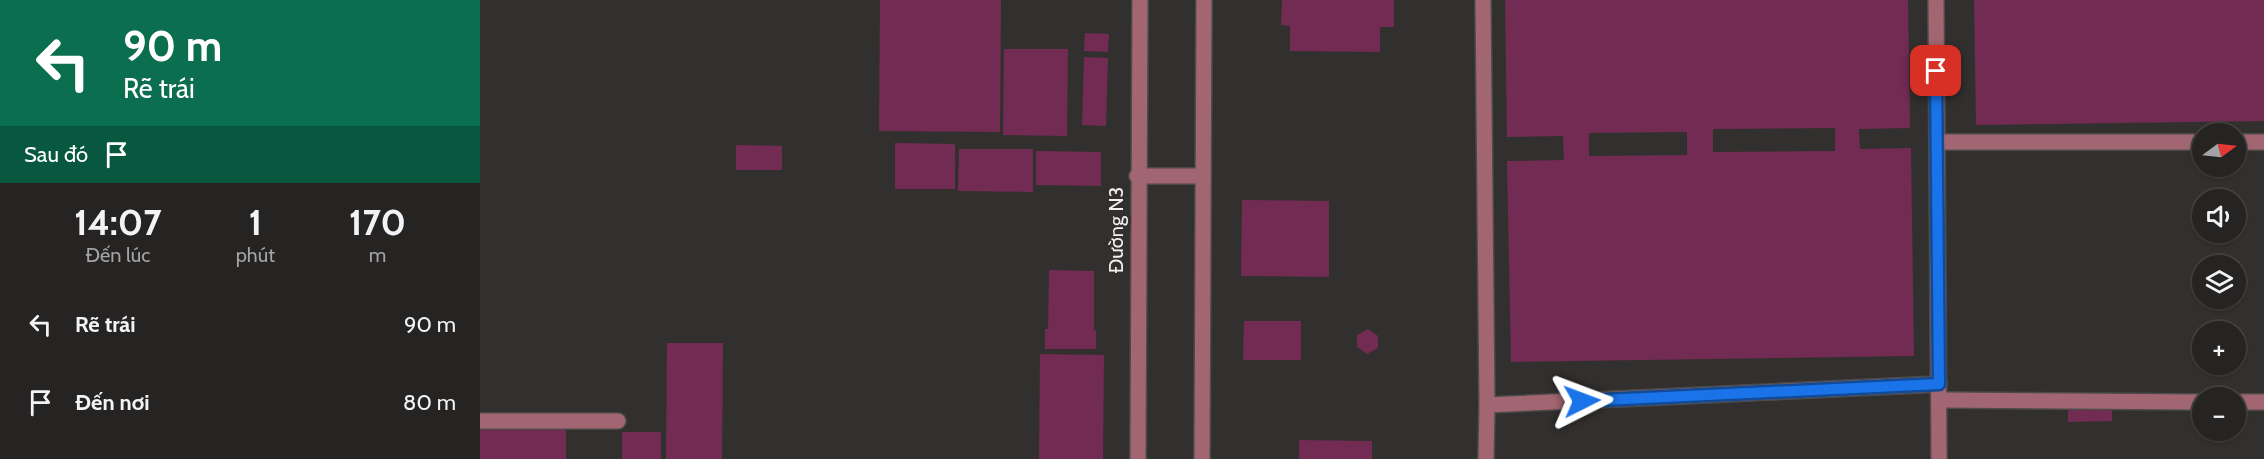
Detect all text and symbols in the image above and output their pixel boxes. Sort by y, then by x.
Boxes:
text: 90 m [123,20,222,72]
icon: left [24,24,102,102]
pin [1910,45,1961,96]
icon: arrive [1919,54,1952,87]
text: Rẽ trái [123,72,195,105]
north arrow [2192,123,2246,177]
map controls [2192,123,2246,441]
icon: arrive [100,138,133,171]
text: Sau đó [24,141,88,168]
street label: Đường N3 [1104,187,1128,273]
button: sound [2192,189,2246,243]
text: 14:07 [74,200,162,244]
text: 1 [249,200,262,244]
text: 170 [349,200,406,244]
text: Đến lúc [85,243,150,267]
text: phút [236,243,275,267]
text: m [369,243,386,267]
button: layers [2192,255,2246,309]
icon: left [24,308,57,341]
text: Rẽ trái [75,311,136,338]
text: 90 m [404,311,456,338]
button: + [2192,321,2246,375]
position arrow [1550,369,1614,433]
icon: arrive [24,386,57,419]
button: − [2192,387,2246,441]
text: Đến nơi [75,389,149,416]
text: 80 m [403,389,456,416]

